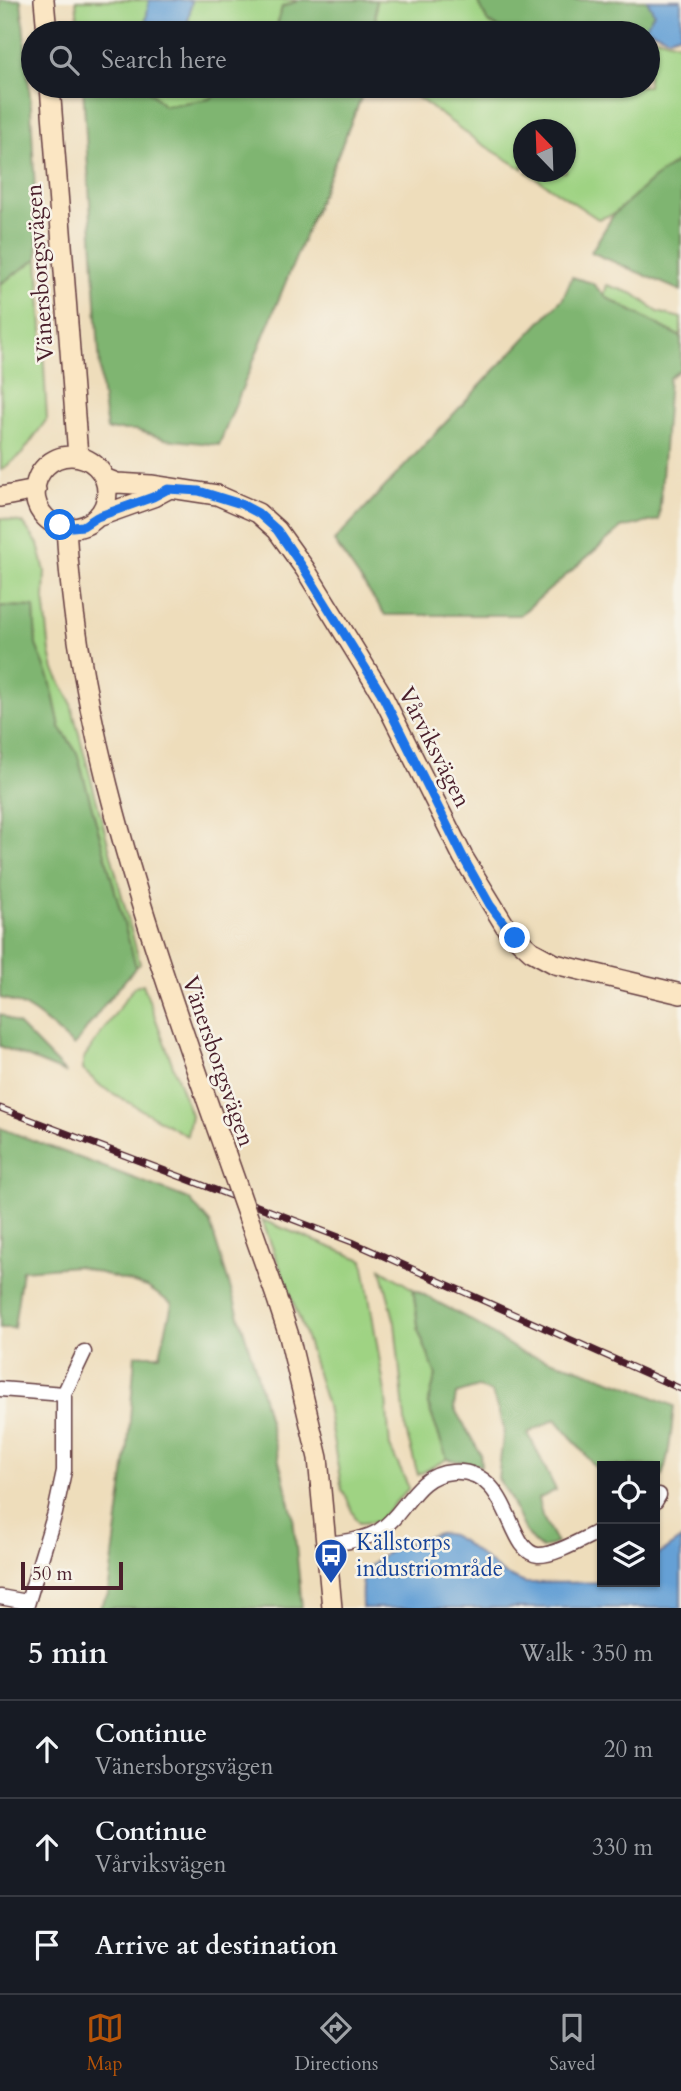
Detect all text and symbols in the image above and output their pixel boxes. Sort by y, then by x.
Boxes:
search box [21,21,660,98]
icon: search [45,41,83,79]
text: Search here [101,42,227,77]
north arrow [513,119,576,182]
street label: Vänersborgsvägen [18,183,61,363]
route start [44,509,75,540]
street label: Vårviksvägen [391,682,478,813]
route end [499,922,530,953]
street label: Vänersborgsvägen [175,972,262,1151]
map controls [597,1461,660,1587]
button: locate [597,1461,660,1524]
button: layers [597,1524,660,1587]
place label: Källstorps industriområde [356,1527,503,1584]
bus stop icon: Källstorps industriområde [312,1536,350,1585]
scale bar [21,1559,122,1591]
text: 50 m [32,1561,73,1587]
text: 5 min [28,1633,108,1674]
text: Walk · 350 m [520,1638,653,1669]
text: Continue [95,1716,207,1751]
icon: ahead [28,1730,66,1768]
text: 20 m [604,1734,653,1765]
text: Vänersborgsvägen [95,1751,274,1782]
text: Continue [95,1814,207,1849]
icon: ahead [28,1828,66,1866]
text: 330 m [592,1832,653,1863]
text: Vårviksvägen [95,1849,227,1880]
icon: arrive [28,1926,66,1964]
text: Arrive at destination [95,1928,338,1963]
tab: Map [86,2009,124,2077]
tab: Directions [295,2009,378,2077]
tab: Saved [549,2009,595,2077]

